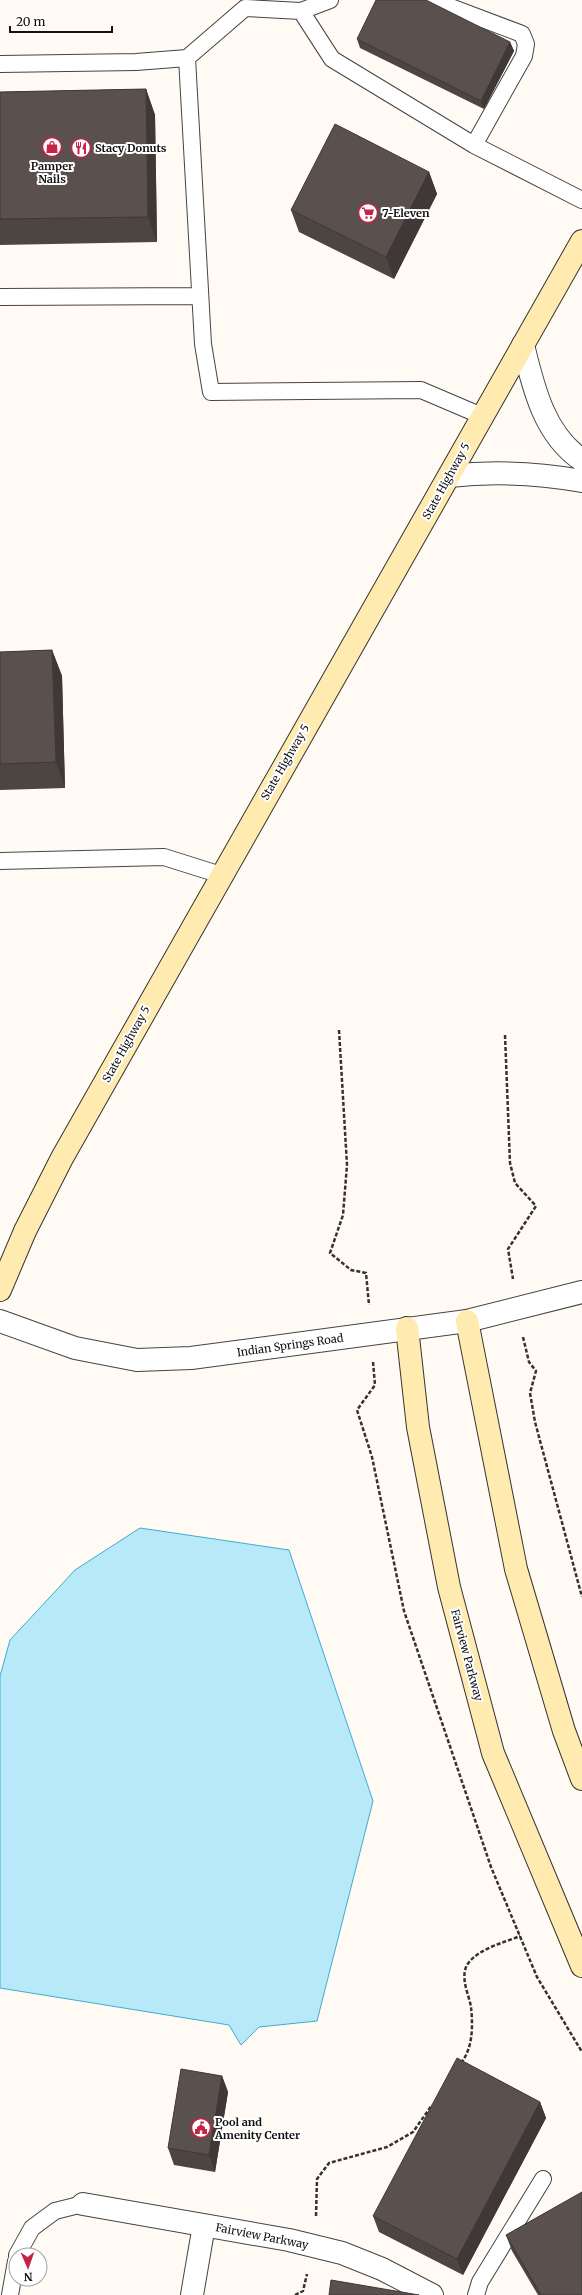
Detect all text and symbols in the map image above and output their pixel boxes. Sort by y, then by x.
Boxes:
scale bar [10,8,112,34]
text: 20 m [16,14,45,29]
shop icon: Pamper Nails [41,136,63,158]
restaurant icon: Stacy Donuts [70,137,92,159]
place label: Stacy Donuts [95,141,167,155]
place label: Pamper Nails [31,159,73,186]
supermarket icon: 7-Eleven [357,202,379,224]
place label: 7-Eleven [382,206,430,220]
street label: State Highway 5 [419,440,473,522]
street label: State Highway 5 [258,722,312,802]
street label: State Highway 5 [99,1003,153,1085]
street label: Indian Springs Road [236,1331,345,1359]
street label: Fairview Parkway [448,1608,486,1703]
place label: Pool and Amenity Center [214,2115,300,2142]
public building icon: Pool and Amenity Center [190,2117,212,2139]
street label: Fairview Parkway [214,2220,310,2252]
north arrow [8,2247,48,2287]
text: N [23,2270,33,2284]

